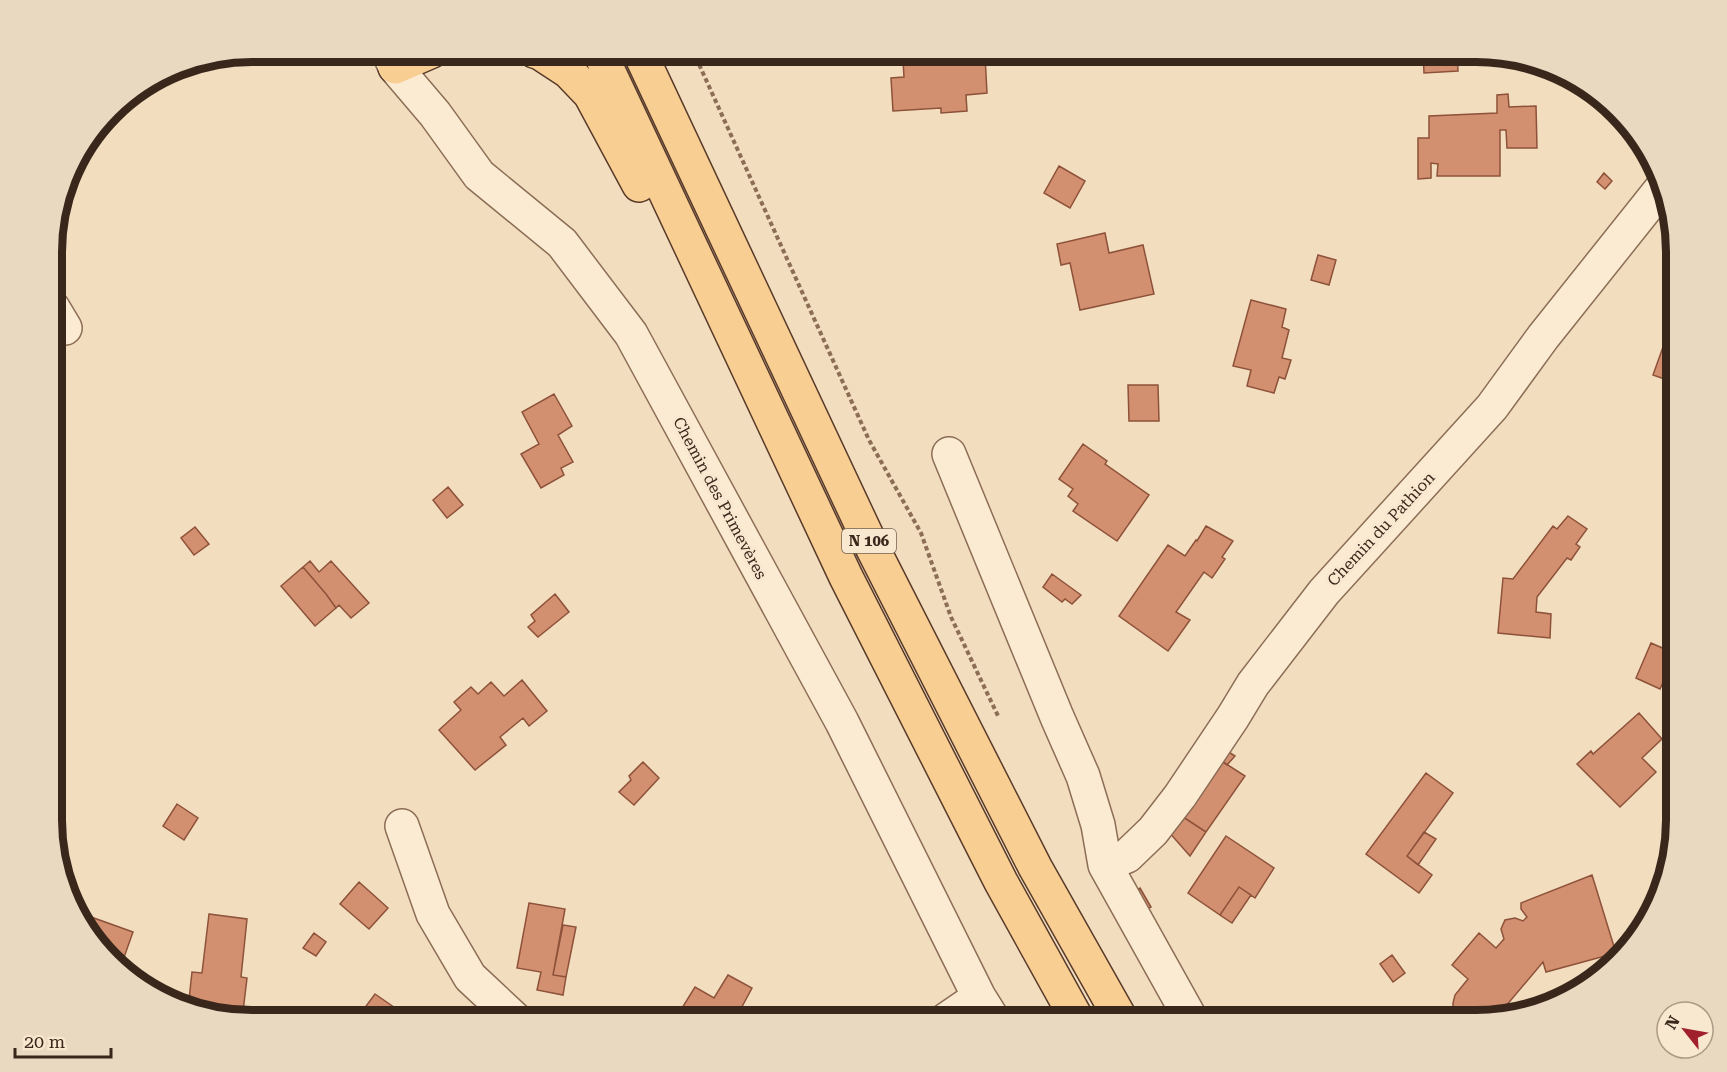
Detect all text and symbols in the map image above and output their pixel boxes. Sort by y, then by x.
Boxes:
street label: Chemin des Primevères [669,414,771,583]
street label: Chemin du Pathion [1323,468,1439,590]
road number: N 106 [842,529,896,553]
north arrow [1655,1000,1715,1060]
text: N [1661,1012,1684,1033]
scale bar [15,1021,111,1059]
text: 20 m [24,1031,65,1052]

